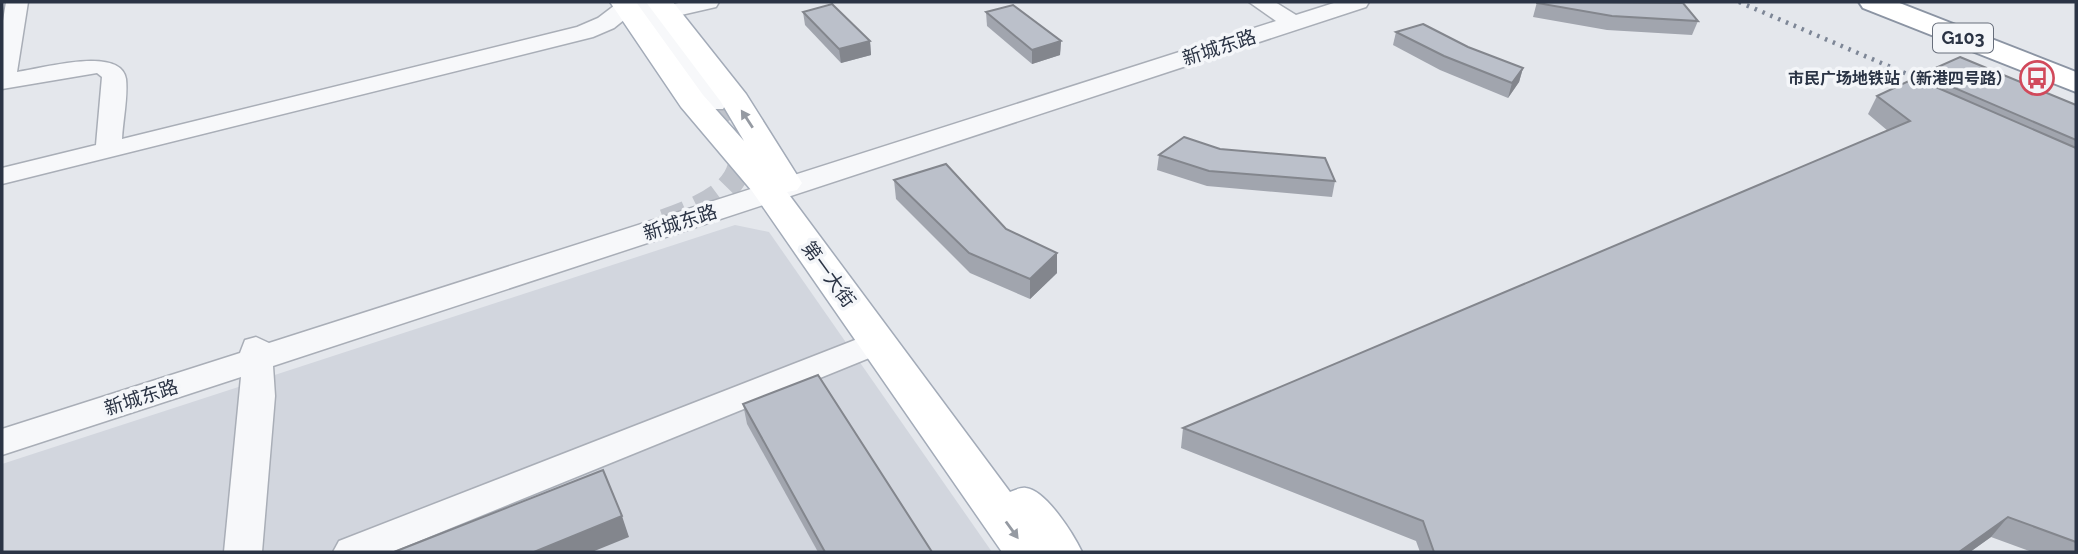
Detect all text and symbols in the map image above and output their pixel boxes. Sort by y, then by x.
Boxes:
road number: G103 [1933,24,1993,52]
street label: 新城东路 [1179,25,1259,69]
bus stop icon: 市民广场地铁站（新港四号路） [2018,59,2056,97]
place label: 市民广场地铁站（新港四号路） [1788,69,2012,88]
one-way arrow [741,110,754,129]
street label: 新城东路 [640,200,720,244]
street label: 第一大街 [798,237,860,311]
street label: 新城东路 [101,375,181,419]
one-way arrow [1005,521,1019,539]

